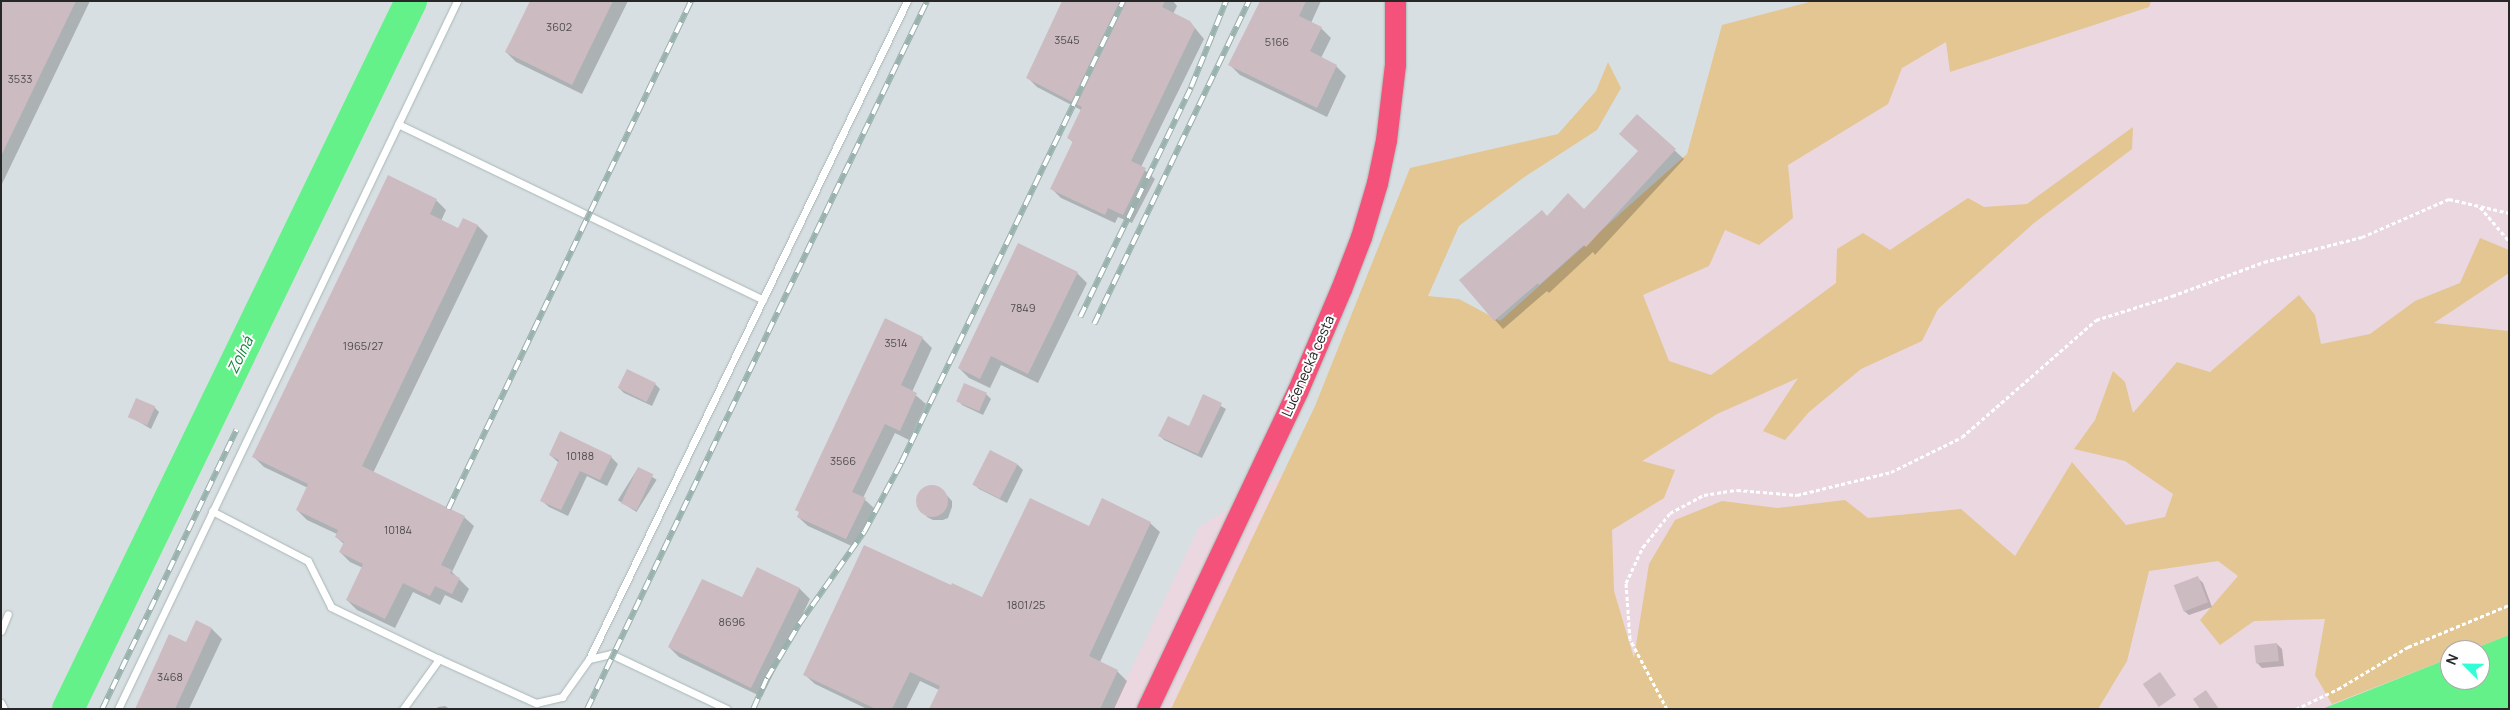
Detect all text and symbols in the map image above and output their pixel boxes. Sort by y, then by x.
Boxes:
house number: 3602 [546,20,572,34]
house number: 3545 [1054,33,1080,47]
house number: 5166 [1265,35,1289,49]
house number: 3533 [8,72,32,86]
house number: 7849 [1010,301,1036,315]
street label: Lučenecká cesta [1278,313,1338,419]
water label: Zolná [223,334,257,376]
house number: 3514 [884,336,908,350]
house number: 1965/27 [343,339,383,353]
house number: 10188 [566,449,594,463]
house number: 3566 [830,454,856,468]
house number: 10184 [384,523,412,537]
house number: 1801/25 [1007,598,1045,612]
house number: 8696 [719,615,745,629]
north arrow [2440,640,2490,690]
text: N [2441,651,2462,668]
house number: 3468 [157,670,183,684]

